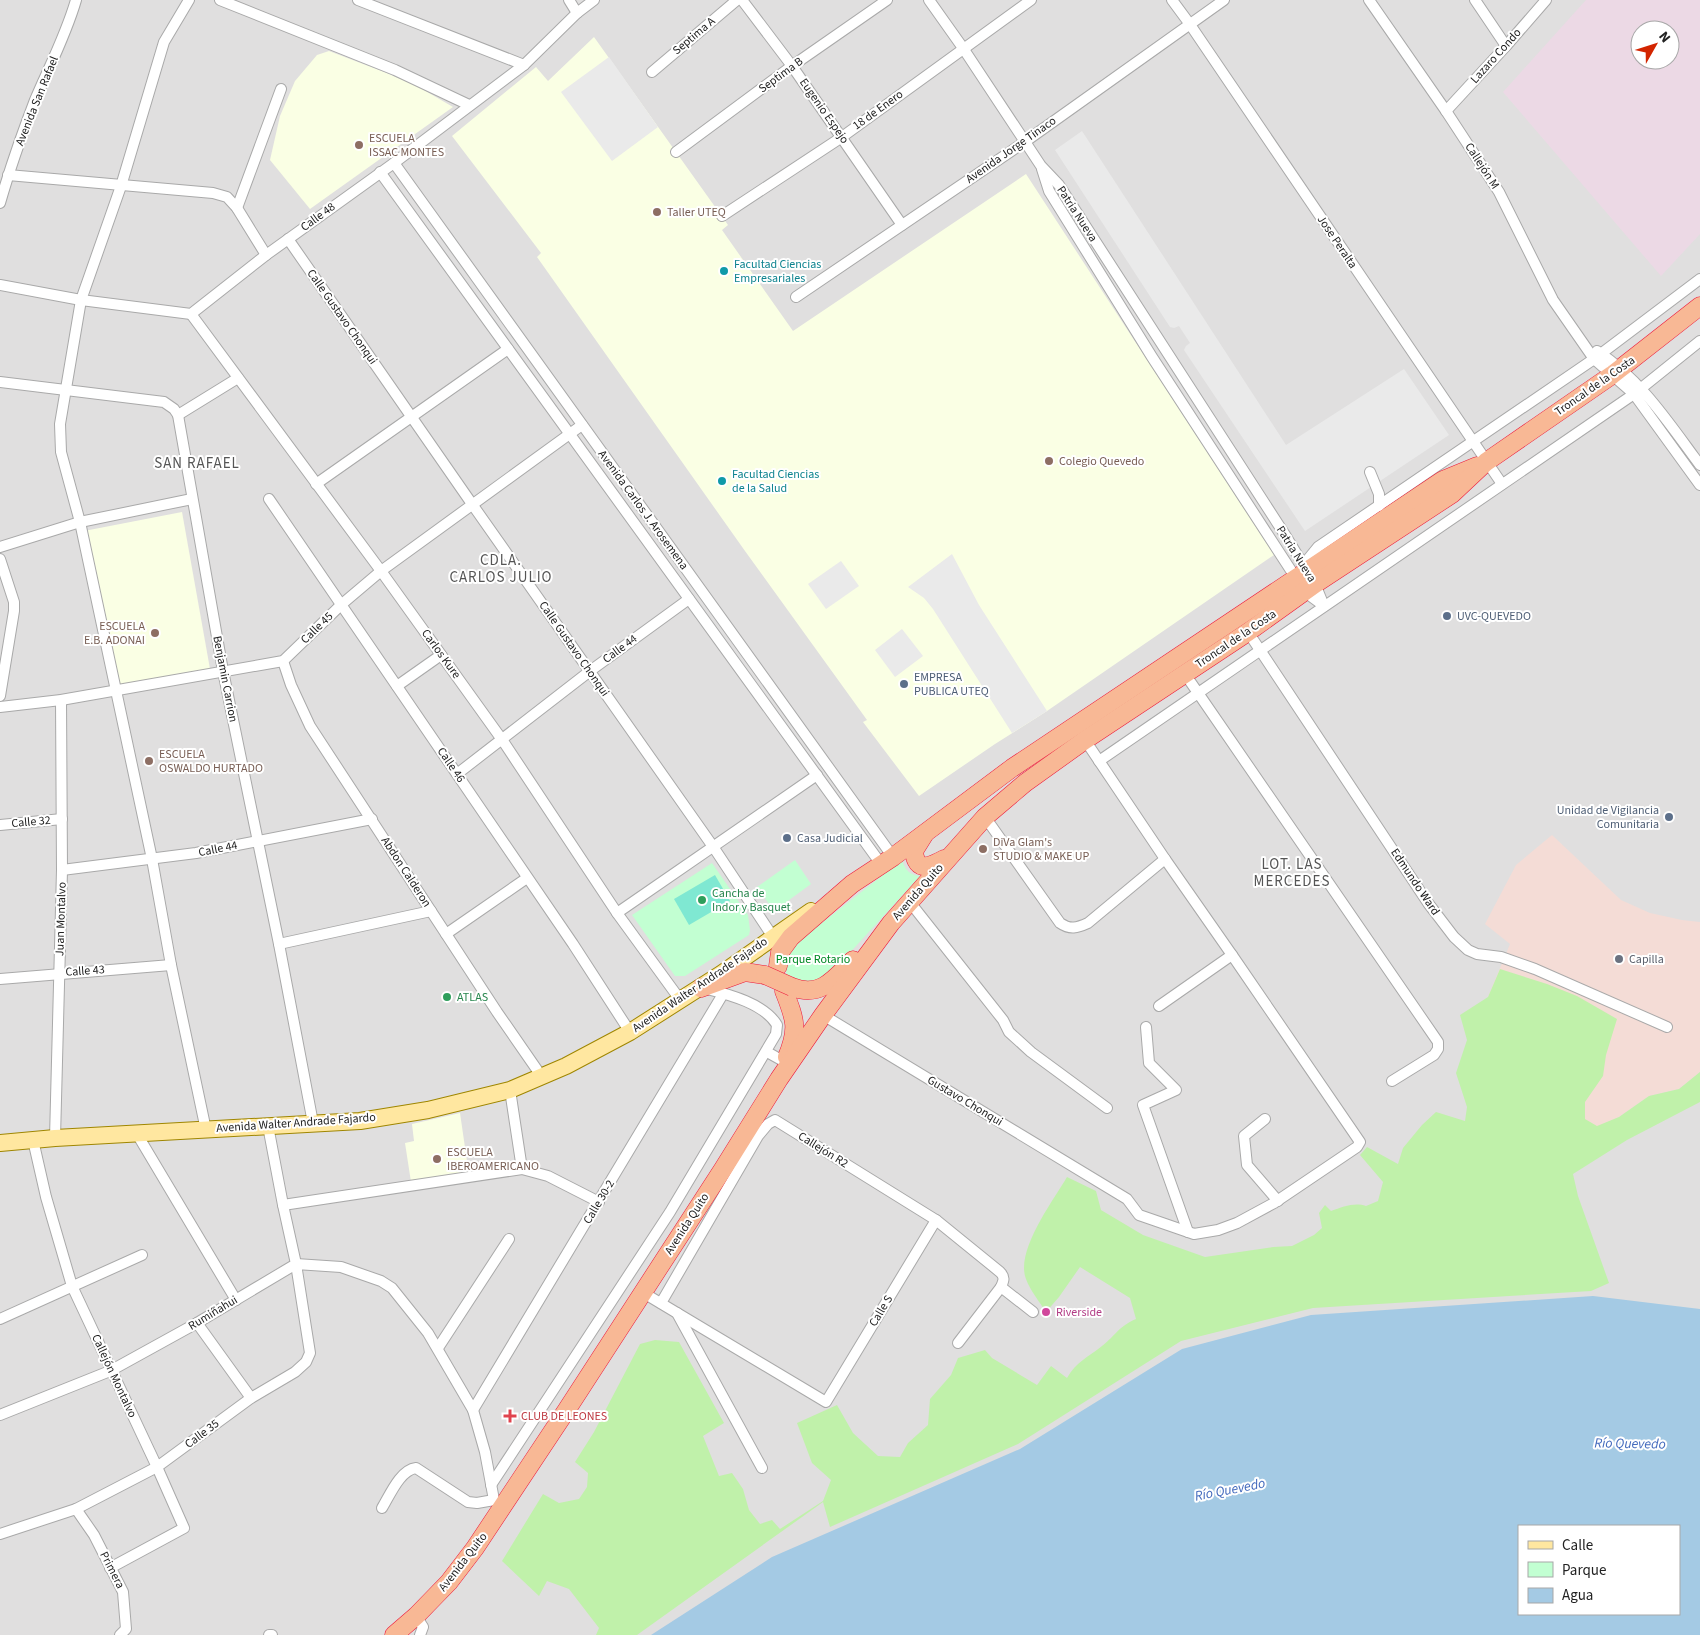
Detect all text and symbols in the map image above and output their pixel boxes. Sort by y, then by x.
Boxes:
street label: Septima A [669,13,719,59]
north arrow [1630,20,1680,70]
street label: Lazaro Condo [1467,25,1525,87]
text: N [1654,28,1675,47]
street label: Septima B [755,53,807,97]
street label: Avenida San Rafael [11,54,63,148]
street label: Eugenio Espejo [795,75,853,147]
street label: 18 de Enero [849,86,907,134]
street label: Avenida Jorge Tinaco [962,112,1060,188]
place label: ESCUELA ISSAC MONTES [369,130,444,161]
marker: ESCUELA ISSAC MONTES [353,139,365,151]
street label: Callejón M [1461,140,1503,192]
street label: Patria Nueva [1053,183,1101,245]
street label: Calle 48 [297,199,339,235]
place label: Taller UTEQ [667,204,726,221]
marker: Taller UTEQ [651,206,663,218]
street label: Jose Peralta [1313,212,1361,272]
place label: Facultad Ciencias Empresariales [734,256,821,287]
marker: Facultad Ciencias Empresariales [718,265,730,277]
street label: Calle Gustavo Chonqui [303,266,381,368]
street label: Troncal de la Costa [1551,352,1639,420]
street label: Avenida Carlos J. Arosemena [594,447,692,573]
district label: SAN RAFAEL [154,453,240,474]
place label: Colegio Quevedo [1059,453,1144,470]
marker: Colegio Quevedo [1043,455,1055,467]
place label: Facultad Ciencias de la Salud [732,466,819,497]
marker: Facultad Ciencias de la Salud [716,475,728,487]
street label: Patria Nueva [1272,523,1320,585]
district label: CDLA. CARLOS JULIO [449,550,553,588]
street label: Calle Gustavo Chonqui [535,598,613,700]
street label: Troncal de la Costa [1192,606,1280,672]
street label: Calle 45 [297,608,337,648]
place label: UVC-QUEVEDO [1457,608,1531,625]
marker: UVC-QUEVEDO [1441,610,1453,622]
place label: ESCUELA E.B. ADONAI [84,618,145,649]
street label: Carlos Kure [417,626,465,682]
marker: ESCUELA E.B. ADONAI [149,627,161,639]
street label: Calle 44 [599,631,641,667]
street label: Benjamin Carrion [208,634,242,724]
place label: EMPRESA PUBLICA UTEQ [914,669,989,700]
marker: EMPRESA PUBLICA UTEQ [898,678,910,690]
street label: Calle 46 [433,744,469,786]
place label: ESCUELA OSWALDO HURTADO [159,746,263,777]
marker: ESCUELA OSWALDO HURTADO [143,755,155,767]
place label: Unidad de Vigilancia Comunitaria [1557,802,1659,833]
marker: Unidad de Vigilancia Comunitaria [1663,811,1675,823]
street label: Calle 32 [11,812,51,832]
place label: Casa Judicial [797,830,863,847]
marker: Casa Judicial [781,832,793,844]
street label: Abdon Calderon [377,833,435,911]
place label: DiVa Glam's STUDIO & MAKE UP [993,834,1090,865]
street label: Calle 44 [197,837,239,861]
marker: DiVa Glam's STUDIO & MAKE UP [977,843,989,855]
street label: Edmundo Ward [1386,845,1444,919]
district label: LOT. LAS MERCEDES [1254,854,1330,892]
street label: Avenida Quito [888,860,948,924]
street label: Juan Montalvo [51,882,71,956]
place label: Cancha de Indor y Basquet [712,885,791,916]
marker: Cancha de Indor y Basquet [696,894,708,906]
street label: Avenida Walter Andrade Fajardo [629,933,771,1037]
park label: Parque Rotario [776,951,850,968]
place label: Capilla [1629,951,1664,968]
marker: Capilla [1613,953,1625,965]
street label: Calle 43 [65,961,105,981]
place label: ATLAS [457,989,488,1006]
marker: ATLAS [441,991,453,1003]
street label: Gustavo Chonqui [924,1072,1006,1130]
street label: Avenida Walter Andrade Fajardo [216,1109,376,1137]
street label: Callejón R2 [795,1128,851,1172]
place label: ESCUELA IBEROAMERICANO [447,1144,539,1175]
marker: ESCUELA IBEROAMERICANO [431,1153,443,1165]
street label: Calle 30-2 [579,1177,619,1227]
street label: Avenida Quito [661,1190,713,1258]
street label: Rumiñahui [185,1292,241,1334]
street label: Calle S [865,1292,897,1330]
place label: Riverside [1056,1304,1102,1321]
marker: Riverside [1040,1306,1052,1318]
street label: Callejón Montalvo [87,1332,141,1420]
place label: CLUB DE LEONES [521,1408,607,1425]
marker: CLUB DE LEONES [503,1409,517,1423]
street label: Calle 35 [181,1415,223,1453]
water label: Río Quevedo [1594,1433,1666,1455]
water label: Río Quevedo [1193,1473,1267,1507]
legend [1518,1525,1680,1615]
street label: Avenida Quito [435,1529,491,1595]
text: Calle [1562,1535,1593,1556]
street label: Primera [95,1548,129,1592]
text: Parque [1562,1560,1606,1581]
text: Agua [1562,1585,1593,1606]

